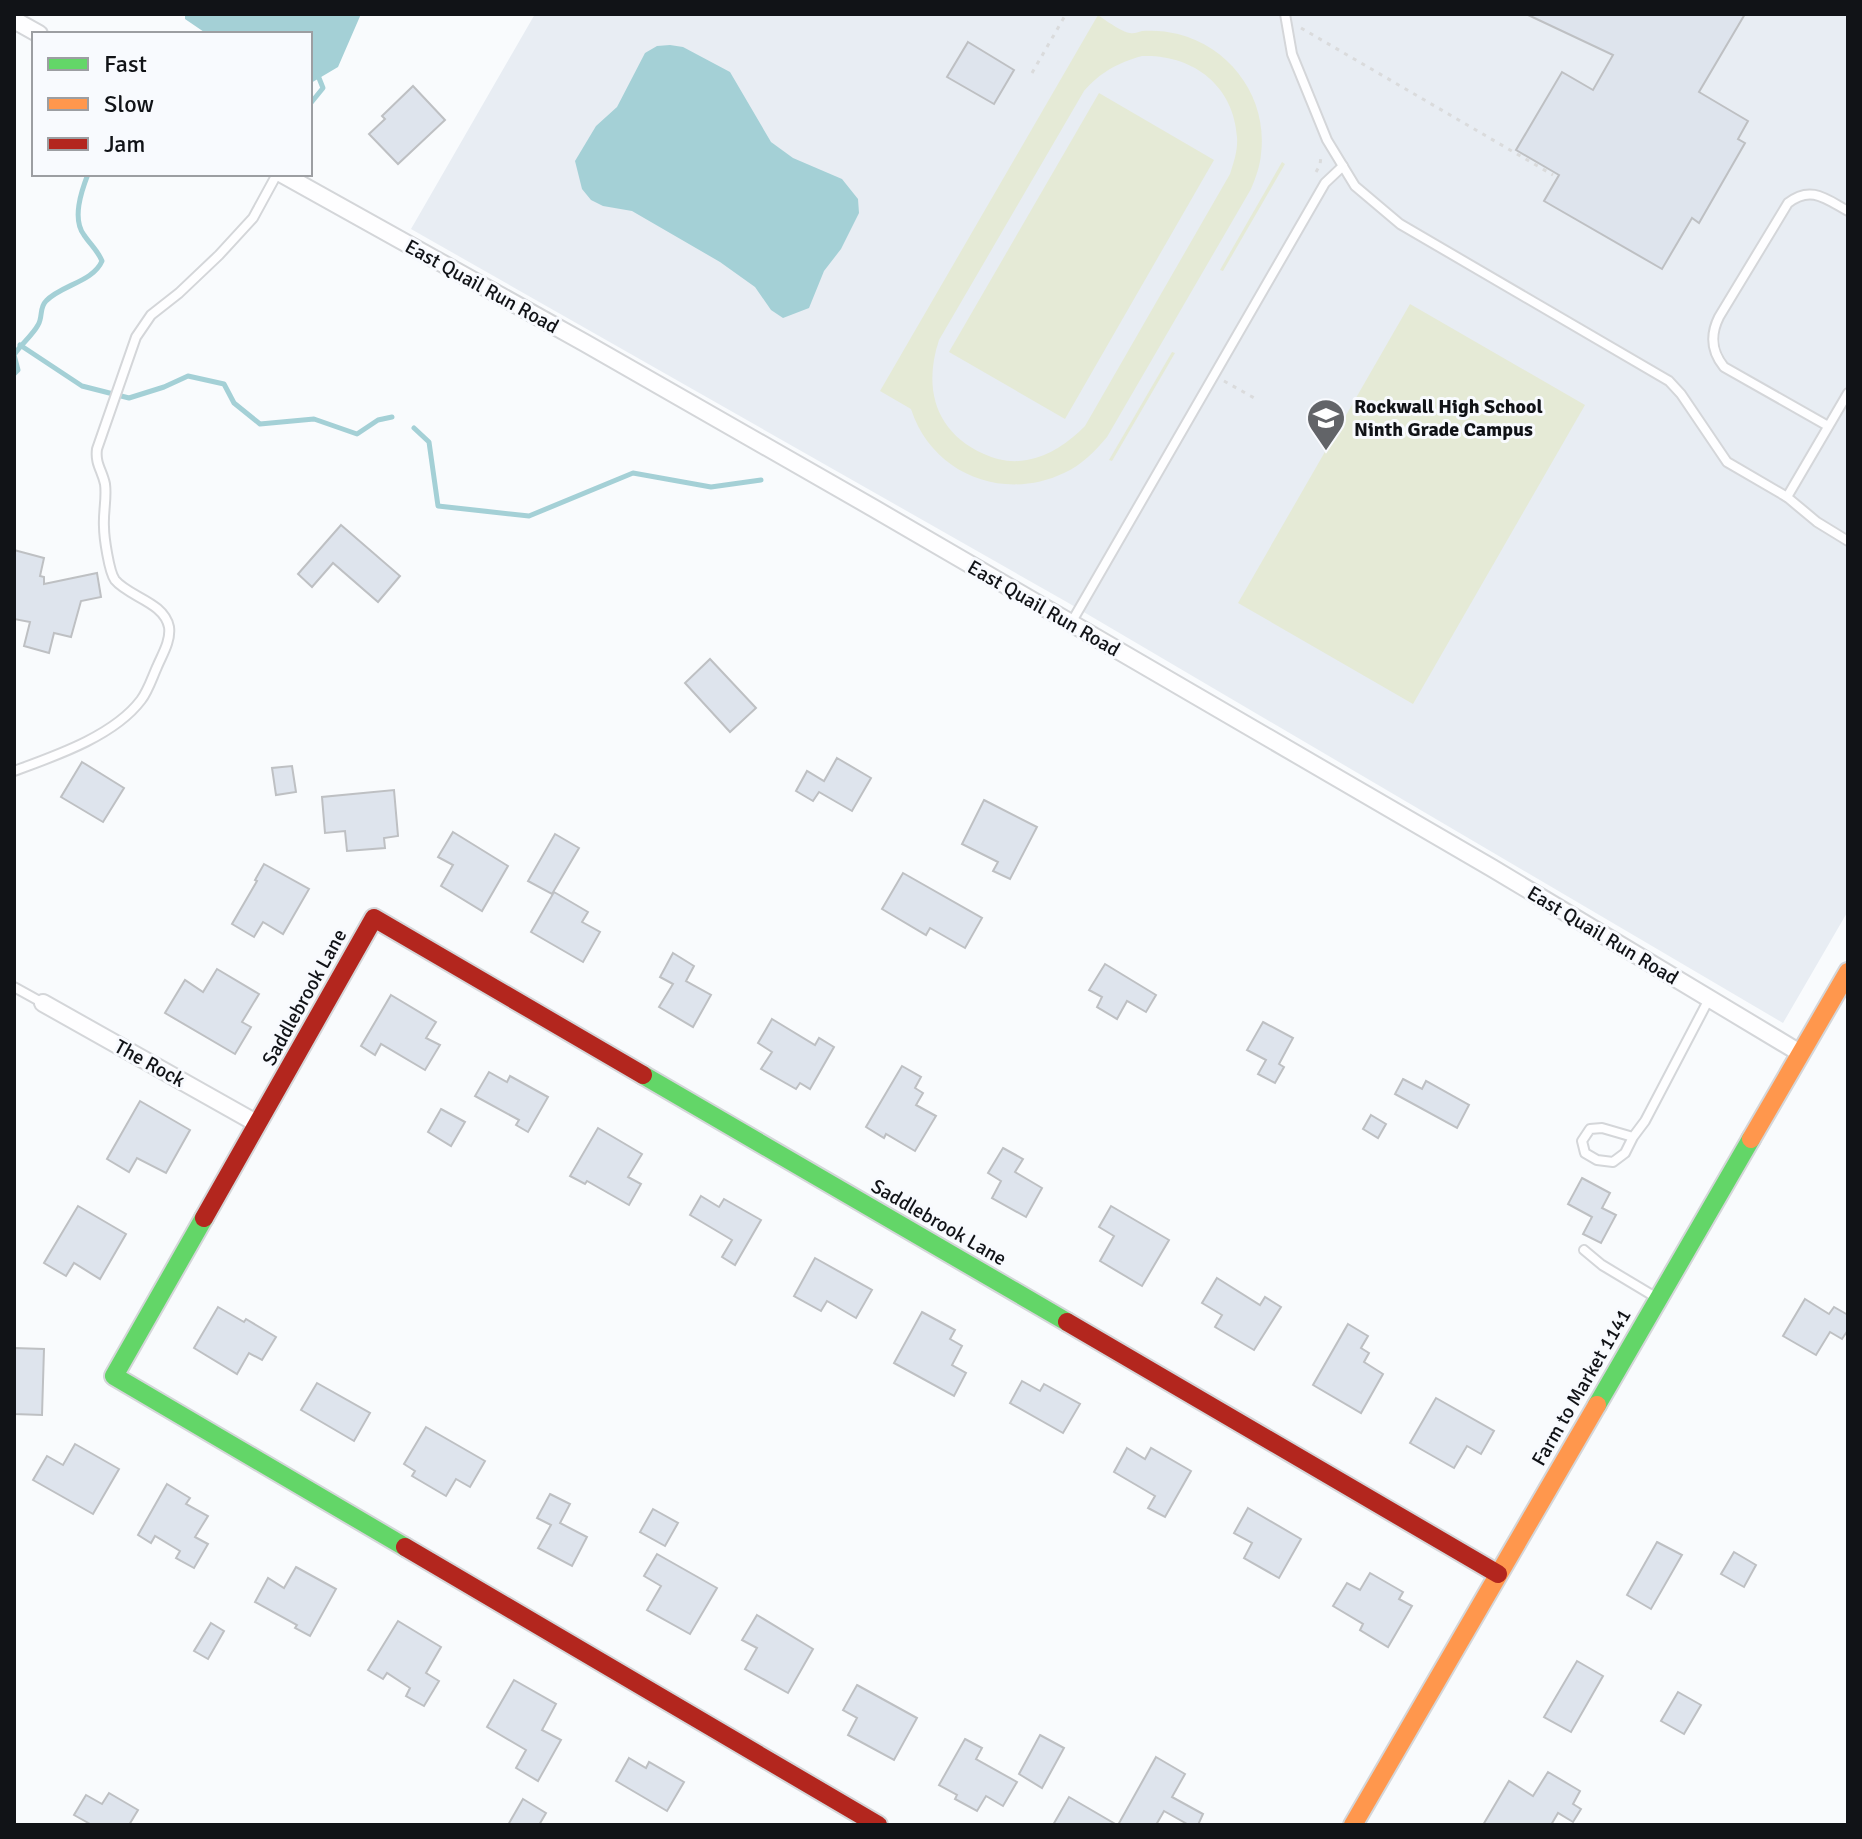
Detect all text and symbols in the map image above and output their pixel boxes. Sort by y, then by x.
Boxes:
legend [32,32,312,176]
text: Fast [104,49,147,79]
text: Slow [104,89,154,119]
text: Jam [104,129,145,159]
street label: East Quail Run Road [401,234,563,339]
place label: Rockwall High School Ninth Grade Campus [1354,394,1543,442]
school or university icon: Rockwall High School Ninth Grade Campus [1305,397,1347,452]
street label: East Quail Run Road [963,555,1124,662]
street label: East Quail Run Road [1523,880,1683,990]
street label: Saddlebrook Lane [257,925,352,1070]
street label: The Rock [110,1034,189,1093]
street label: Saddlebrook Lane [867,1174,1011,1271]
street label: Farm to Market 1141 [1526,1304,1637,1470]

